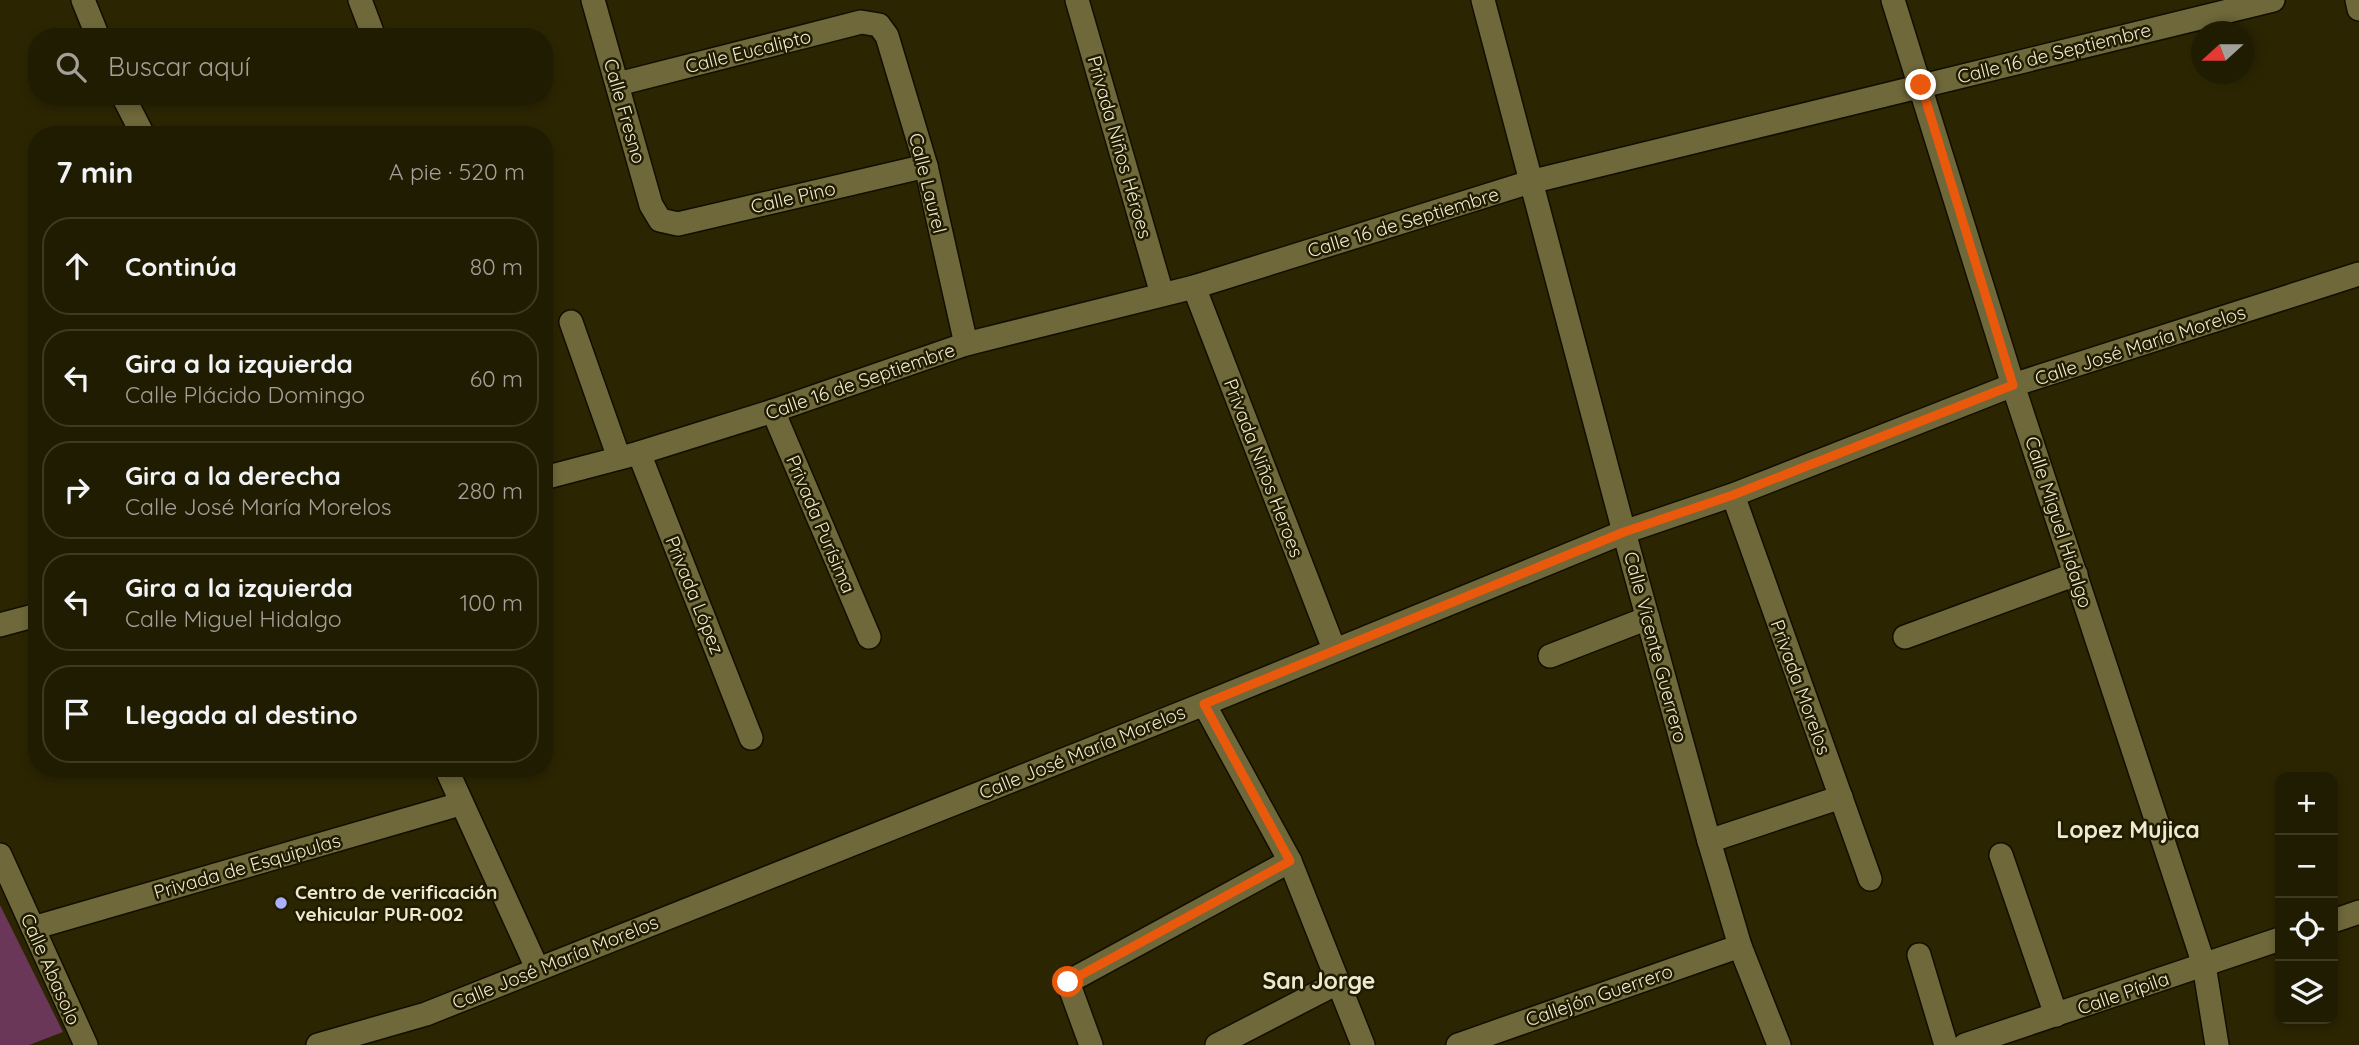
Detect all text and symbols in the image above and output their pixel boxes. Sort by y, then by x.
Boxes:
street label: Calle 16 de Septiembre [1955,17,2153,89]
north arrow [2191,21,2254,84]
street label: Calle Eucalipto [683,24,813,78]
search box [28,28,553,105]
icon: search [52,48,90,86]
text: Buscar aquí [108,50,250,83]
street label: Privada Niños Héroes [1082,53,1158,241]
street label: Calle Fresno [599,56,651,166]
route end [1905,69,1936,100]
street label: Calle Laurel [904,130,952,236]
text: 7 min [56,153,134,191]
text: A pie · 520 m [389,157,525,186]
street label: Calle Pino [748,176,838,218]
street label: Calle 16 de Septiembre [1304,181,1502,263]
icon: ahead [58,247,96,285]
text: Continúa [125,250,237,283]
text: 80 m [470,252,523,281]
street label: Calle José María Morelos [2032,300,2249,390]
street label: Calle 16 de Septiembre [762,337,958,425]
text: Gira a la izquierda [125,347,353,380]
icon: left [58,359,96,397]
text: 60 m [470,364,523,393]
street label: Privada Niños Heroes [1219,375,1309,561]
text: Calle Plácido Domingo [125,380,365,409]
street label: Calle Miguel Hidalgo [2020,433,2098,611]
street label: Privada Purísima [781,451,861,597]
text: Gira a la derecha [125,459,341,492]
icon: right [58,471,96,509]
text: 280 m [457,476,523,505]
text: Calle José María Morelos [125,492,392,521]
street label: Privada López [660,532,730,658]
street label: Calle Vicente Guerrero [1619,549,1693,745]
text: Gira a la izquierda [125,571,353,604]
icon: left [58,583,96,621]
text: 100 m [460,588,523,617]
text: Calle Miguel Hidalgo [125,604,342,633]
street label: Privada Morelos [1765,616,1837,758]
icon: arrive [58,695,96,733]
text: Llegada al destino [125,698,358,731]
street label: Calle José María Morelos [975,700,1189,804]
map controls [2275,772,2338,1024]
button: + [2275,772,2338,835]
district label: Lopez Mujica [2056,815,2200,844]
street label: Privada de Esquipulas [151,828,343,904]
button: − [2275,835,2338,898]
place label: Centro de verificación vehicular PUR-002 [295,880,497,926]
marker: Centro de verificación vehicular PUR-002 [273,895,289,911]
button: locate [2275,898,2338,961]
street label: Calle Abasolo [16,909,86,1029]
street label: Calle José María Morelos [448,910,662,1014]
street label: Callejón Guerrero [1522,959,1676,1031]
button: layers [2275,961,2338,1024]
route start [1052,966,1083,997]
district label: San Jorge [1263,966,1375,995]
street label: Calle Pípila [2074,966,2172,1020]

